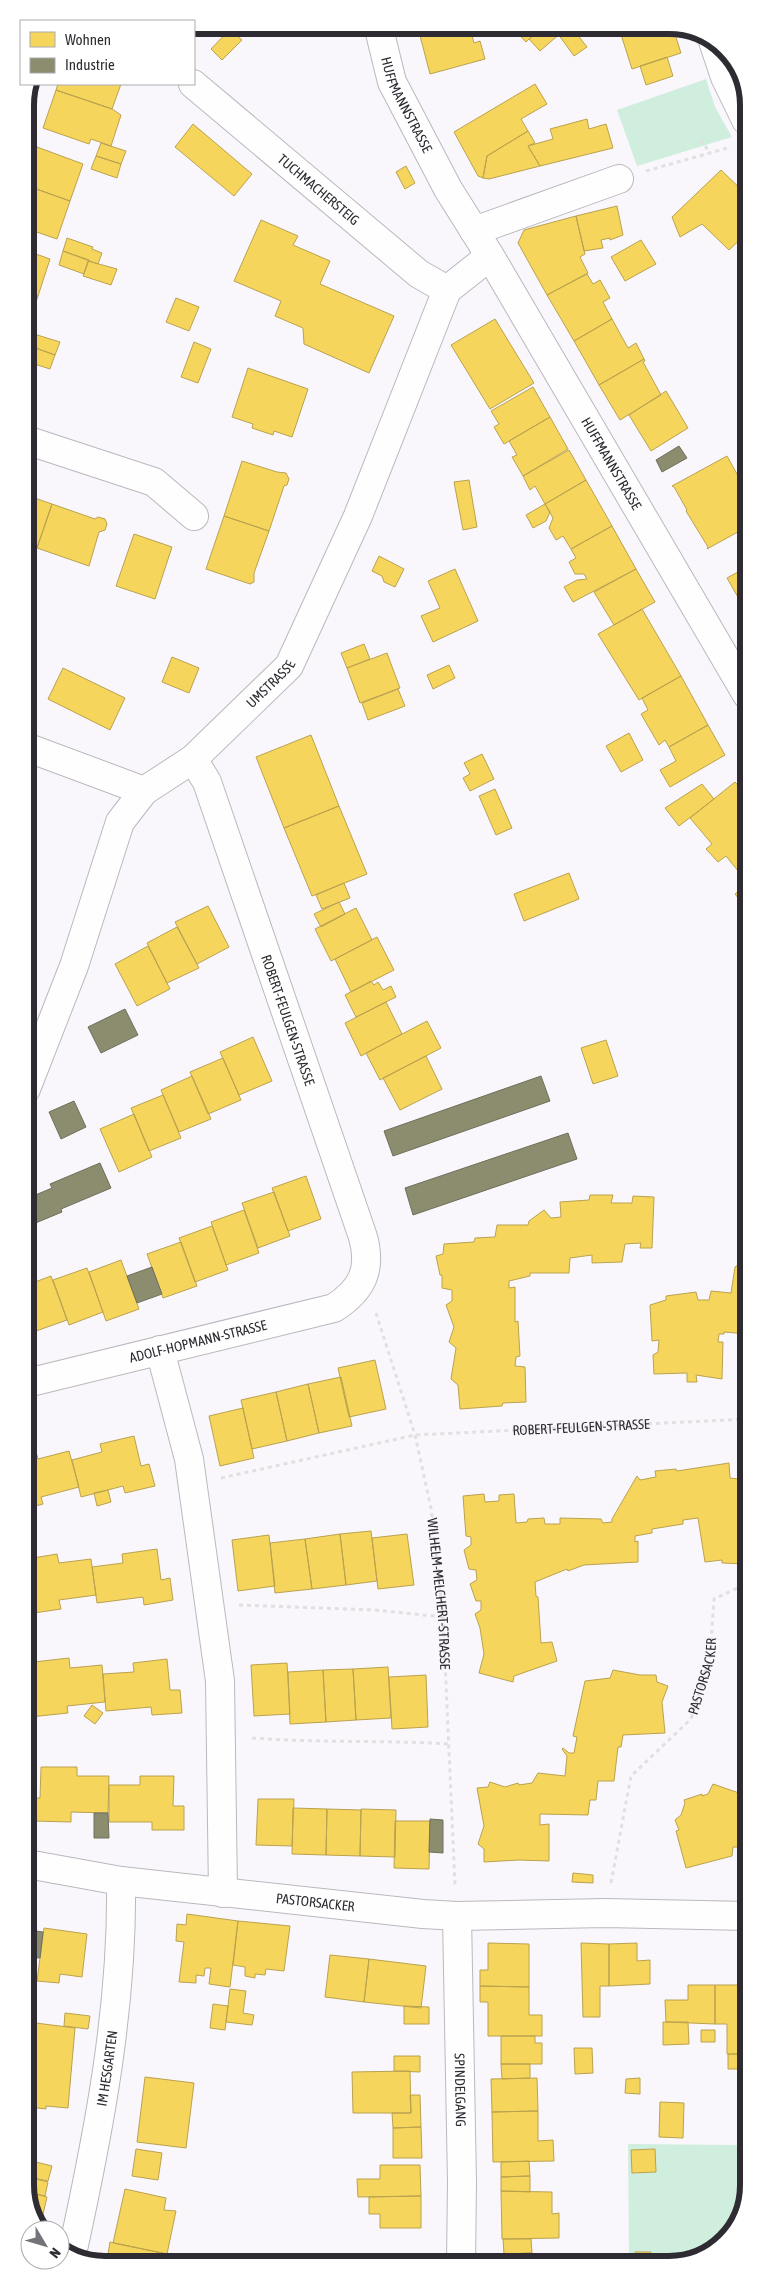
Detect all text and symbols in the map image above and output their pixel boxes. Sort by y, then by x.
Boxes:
legend [20,20,195,85]
text: Wohnen [65,31,111,48]
street label: HUFFMANNSTRASSE [378,55,435,155]
text: Industrie [65,56,115,73]
street label: TUCHMACHERSTEIG [275,151,363,228]
street label: HUFFMANNSTRASSE [578,415,645,513]
street label: UMSTRASSE [243,658,298,711]
street label: ROBERT-FEULGEN-STRASSE [258,952,318,1088]
street label: ADOLF-HOPMANN-STRASSE [128,1317,268,1366]
street label: ROBERT-FEULGEN-STRASSE [512,1416,650,1438]
street label: WILHELM-MELCHERT-STRASSE [424,1517,453,1670]
street label: PASTORSACKER [685,1637,719,1717]
street label: PASTORSACKER [275,1890,355,1914]
street label: IM HESGARTEN [93,2029,120,2108]
street label: SPINDELGANG [452,2053,469,2127]
north arrow [20,2220,70,2270]
text: N [46,2245,64,2261]

